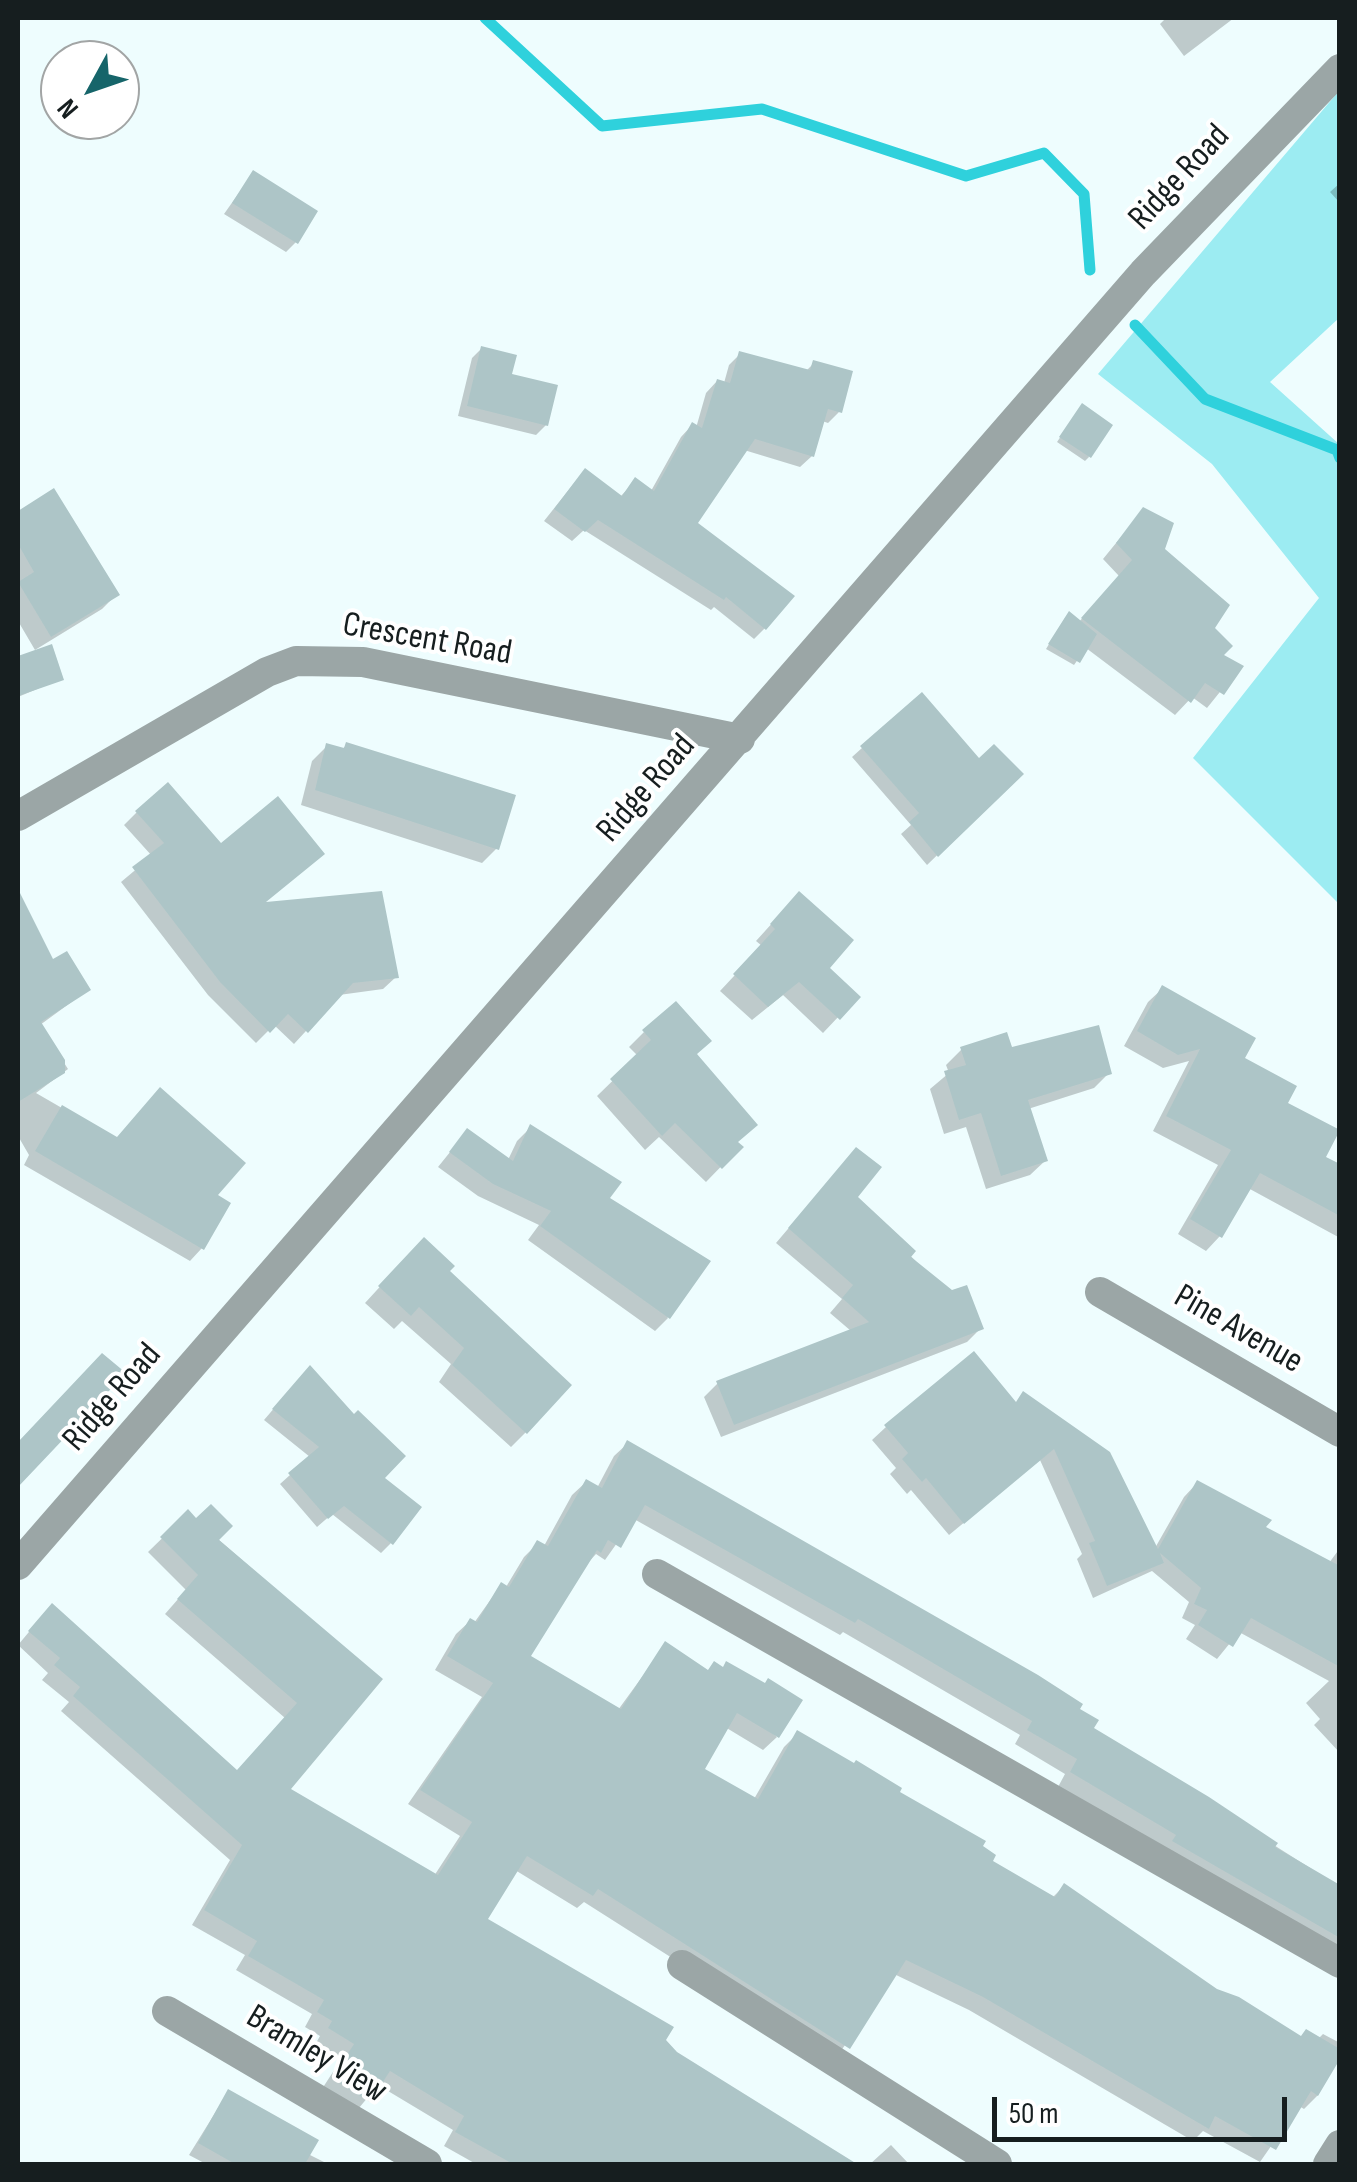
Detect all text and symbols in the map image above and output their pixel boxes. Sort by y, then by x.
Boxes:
north arrow [40,40,140,140]
text: N [51,92,86,125]
street label: Ridge Road [1121,116,1239,240]
street label: Crescent Road [339,605,515,675]
street label: Ridge Road [589,727,705,851]
street label: Pine Avenue [1166,1276,1310,1384]
street label: Ridge Road [55,1336,171,1460]
street label: Bramley View [238,1997,394,2113]
scale bar [997,2077,1292,2139]
text: 50 m [1009,2096,1058,2132]

